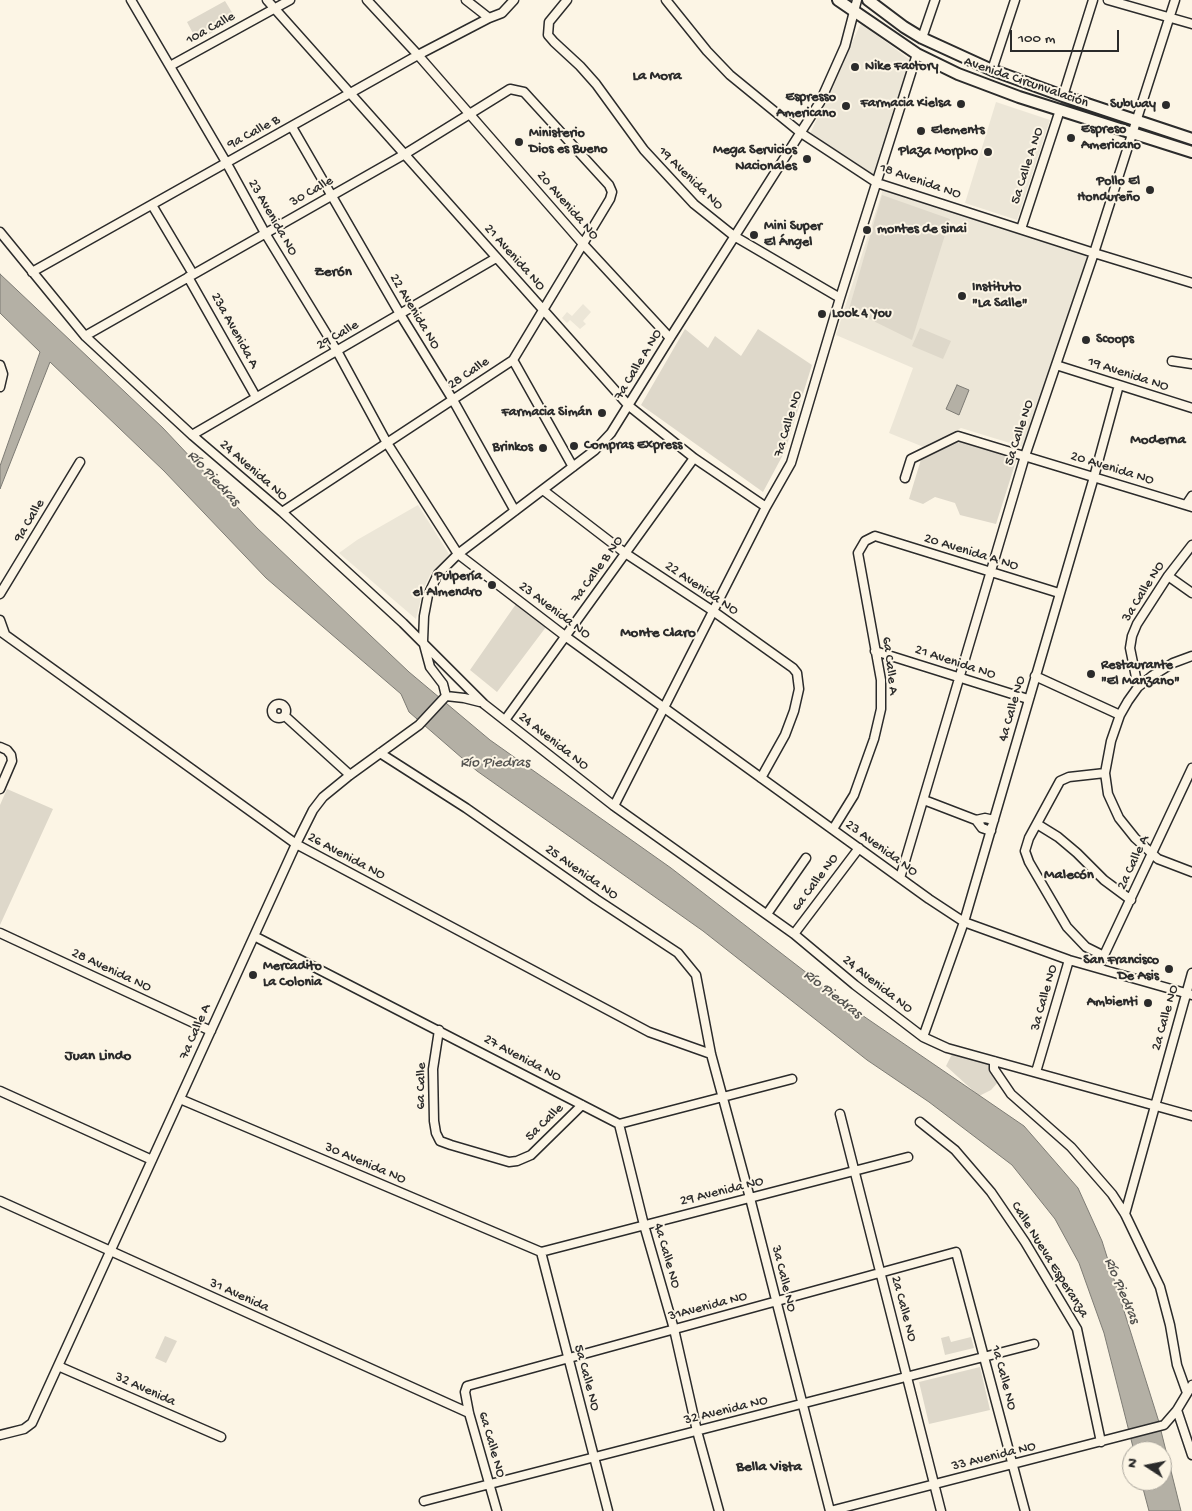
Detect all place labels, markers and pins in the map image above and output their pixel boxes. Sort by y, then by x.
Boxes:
place label: Nike Factory [865,59,938,75]
marker: Nike Factory [849,61,861,73]
place label: Espresso Americano [776,90,836,122]
place label: Farmacia Kielsa [861,96,951,112]
place label: Subway [1110,97,1156,113]
marker: Farmacia Kielsa [955,98,967,110]
marker: Subway [1160,99,1172,111]
marker: Espresso Americano [840,100,852,112]
place label: Espreso Americano [1081,122,1141,154]
place label: Elements [931,123,985,139]
marker: Elements [915,125,927,137]
place label: Ministerio Dios es Bueno [529,126,607,158]
marker: Espreso Americano [1065,132,1077,144]
marker: Ministerio Dios es Bueno [513,136,525,148]
place label: Mega Servicios Nacionales [713,143,797,176]
place label: Plaza Morpho [899,144,978,160]
marker: Plaza Morpho [982,146,994,158]
marker: Mega Servicios Nacionales [801,153,813,165]
place label: Pollo El Hondureño [1077,174,1140,206]
marker: Pollo El Hondureño [1144,184,1156,196]
place label: Mini Super El Ángel [764,219,822,252]
place label: montes de sinai [877,222,967,238]
marker: montes de sinai [861,224,873,236]
marker: Mini Super El Ángel [748,229,760,241]
place label: Instituto "La Salle" [972,280,1027,312]
marker: Instituto "La Salle" [956,290,968,302]
place label: Look 4 You [832,306,891,322]
marker: Look 4 You [816,308,828,320]
place label: Scoops [1096,332,1134,348]
marker: Scoops [1080,334,1092,346]
place label: Farmacia Simán [502,405,592,421]
marker: Farmacia Simán [596,407,608,419]
place label: Compras Express [584,438,682,454]
place label: Brinkos [493,440,533,456]
marker: Compras Express [568,440,580,452]
marker: Brinkos [537,442,549,454]
place label: Pulpería el Almendro [413,569,482,602]
marker: Pulpería el Almendro [486,579,498,591]
place label: Restaurante "El Manzano" [1101,658,1180,690]
marker: Restaurante "El Manzano" [1085,668,1097,680]
place label: San Francisco De Asis [1083,953,1159,986]
place label: Mercadito La Colonia [263,959,322,992]
marker: San Francisco De Asis [1163,963,1175,975]
marker: Mercadito La Colonia [247,969,259,981]
place label: Ambienti [1087,995,1138,1011]
marker: Ambienti [1142,997,1154,1009]

